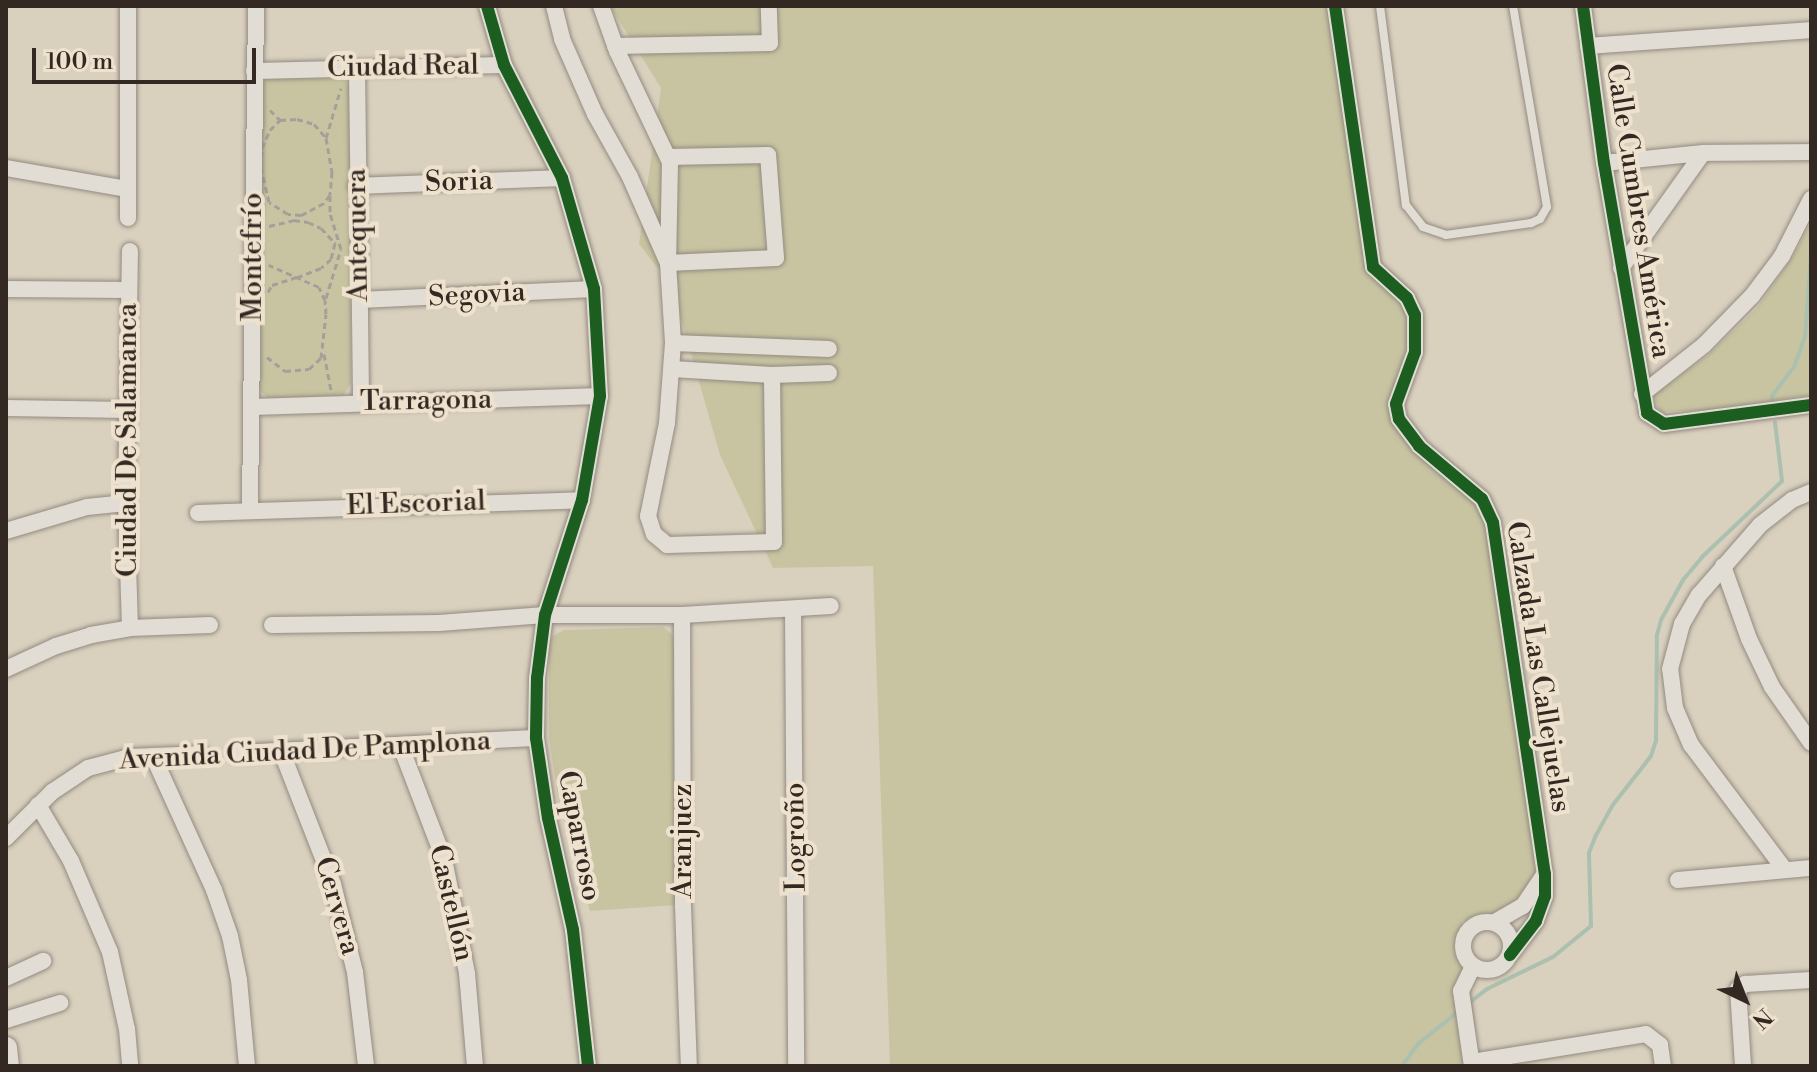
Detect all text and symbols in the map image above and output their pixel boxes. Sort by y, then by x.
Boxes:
scale bar [36,32,260,82]
text: 100 m [46,47,113,77]
street label: Ciudad Real [327,49,479,85]
street label: Calle Cumbres América [1598,61,1678,361]
street label: Soria [424,164,494,200]
street label: Antequera [340,168,376,302]
street label: Montefrío [236,193,270,321]
street label: Segovia [428,276,526,314]
street label: Ciudad De Salamanca [111,303,145,577]
street label: Tarragona [360,383,492,419]
street label: El Escorial [346,485,486,523]
street label: Calzada Las Callejuelas [1498,519,1578,815]
street label: Avenida Ciudad De Pamplona [118,724,492,778]
street label: Caparroso [550,768,608,904]
street label: Logroño [778,782,814,892]
street label: Aranjuez [666,784,700,898]
street label: Castellón [421,841,481,965]
street label: Cervera [307,853,367,959]
north arrow [1705,960,1785,1040]
text: N [1746,1002,1777,1034]

